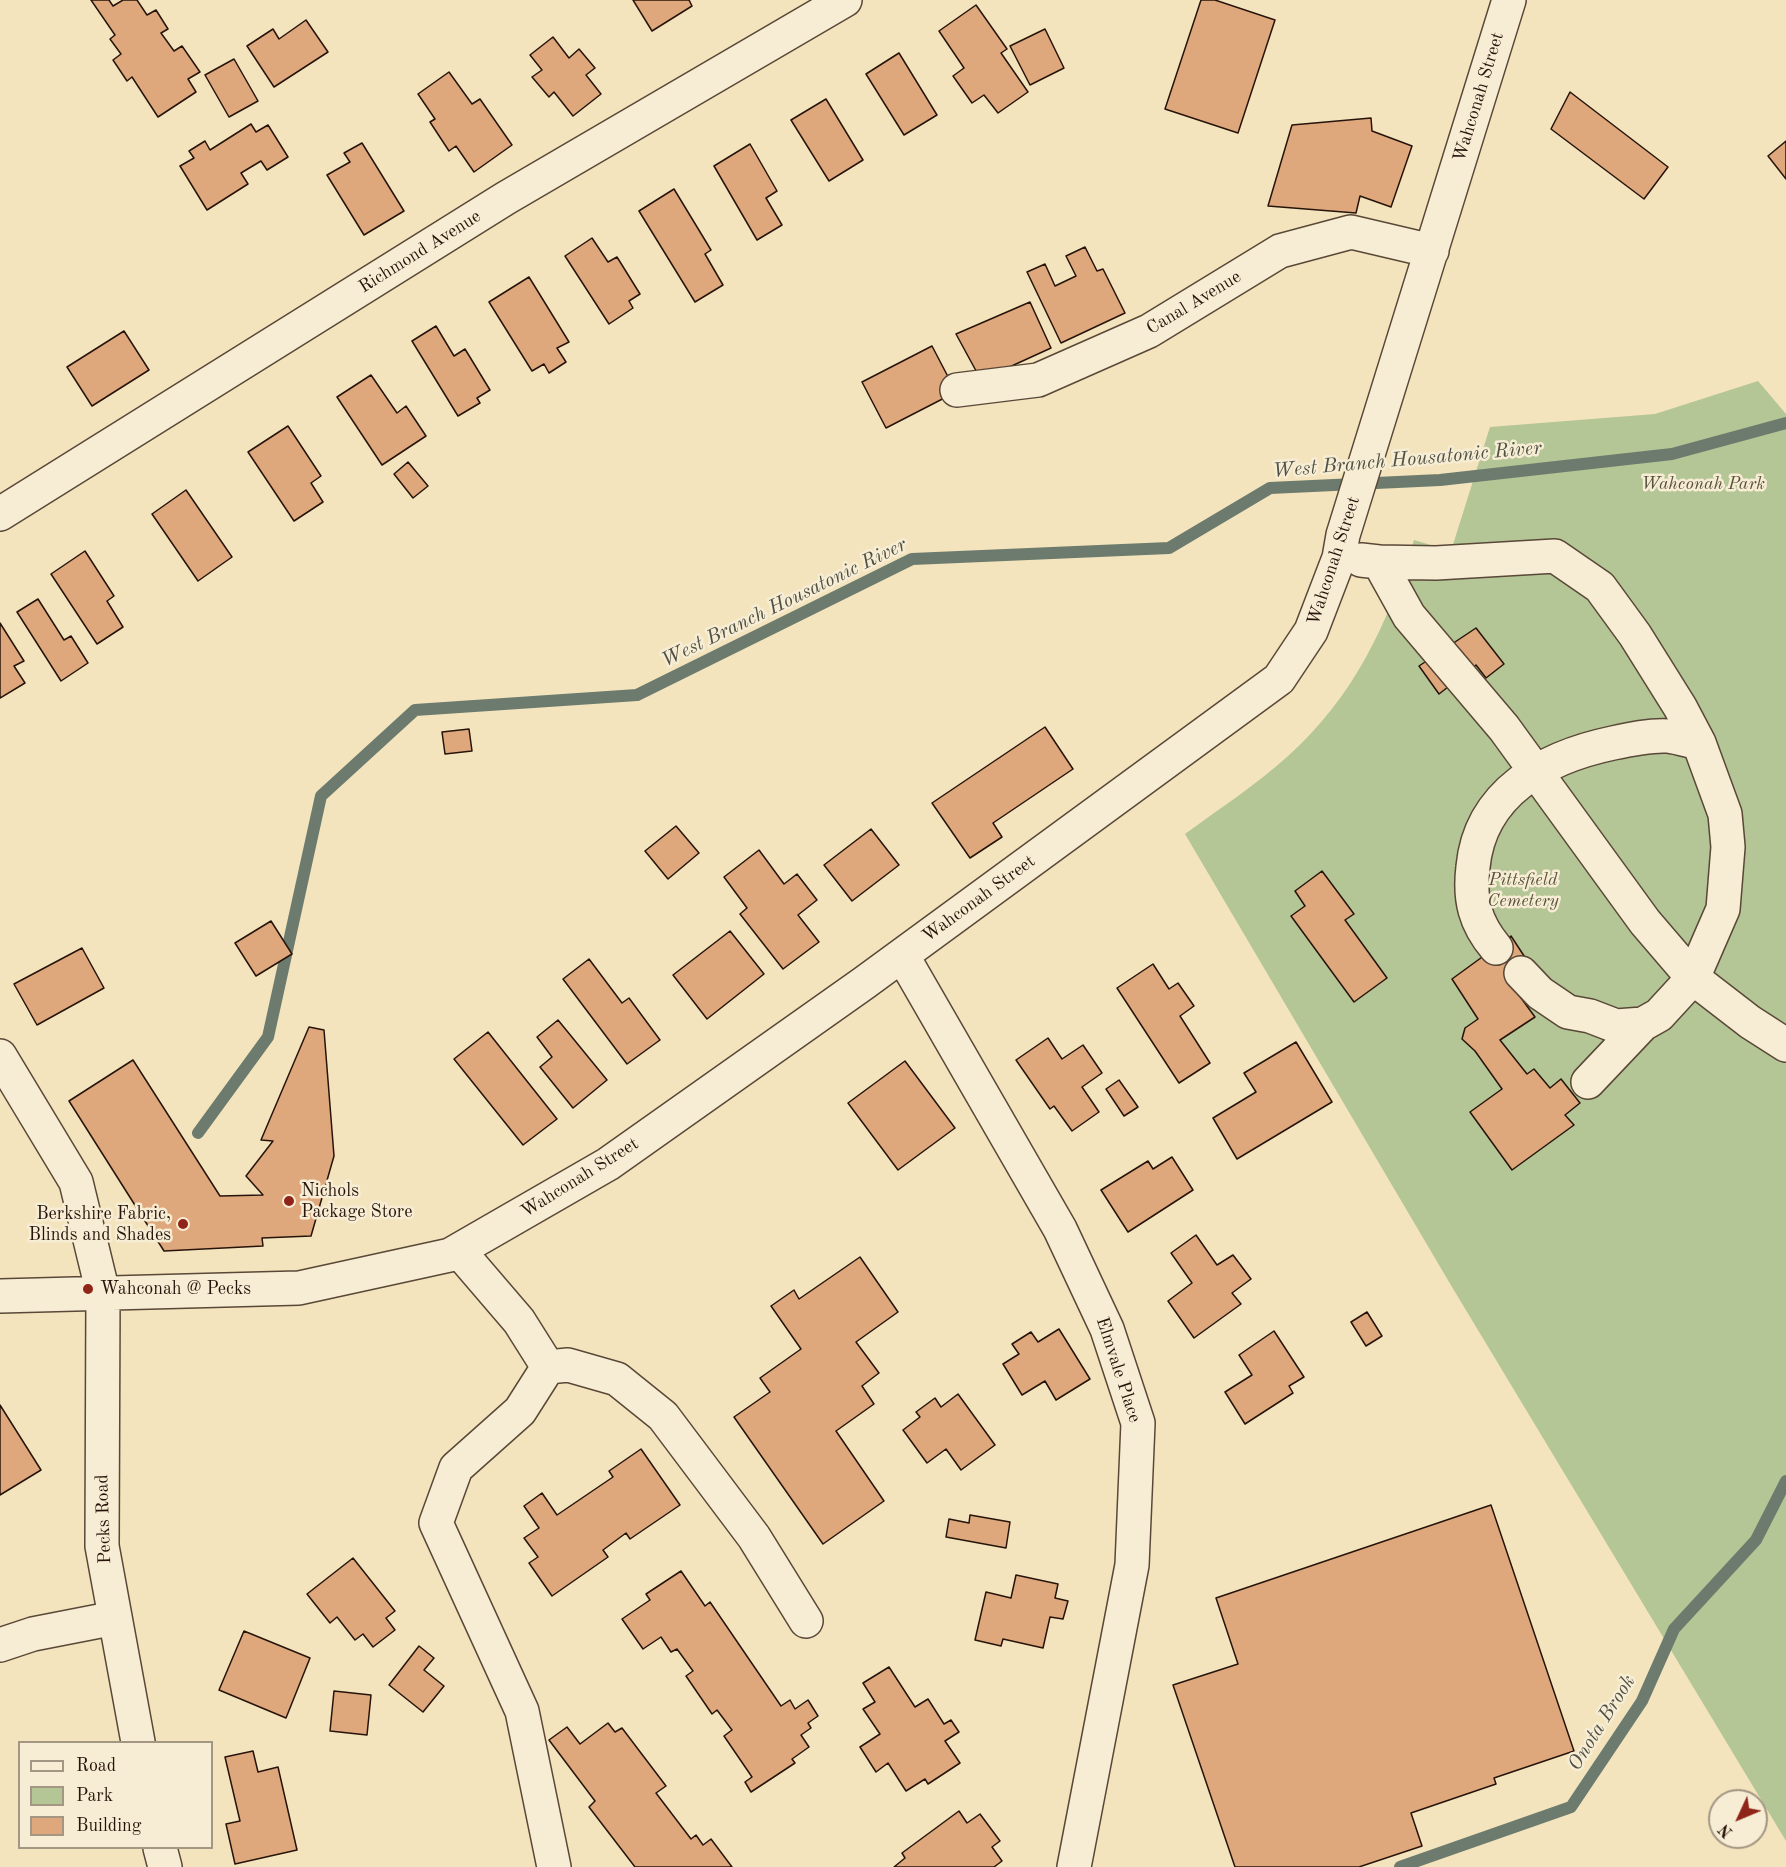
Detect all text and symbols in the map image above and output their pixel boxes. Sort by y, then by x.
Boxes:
street label: Wahconah Street [1449,30,1509,164]
street label: Richmond Avenue [355,206,485,298]
street label: Canal Avenue [1143,266,1245,340]
water label: West Branch Housatonic River [1271,436,1543,484]
park label: Wahconah Park [1641,473,1765,495]
street label: Wahconah Street [1303,494,1365,628]
water label: West Branch Housatonic River [657,533,911,673]
street label: Wahconah Street [918,851,1040,947]
park label: Pittsfield Cemetery [1487,869,1559,912]
street label: Wahconah Street [517,1133,643,1223]
place label: Nichols Package Store [301,1180,413,1222]
marker: Nichols Package Store [282,1194,296,1208]
place label: Berkshire Fabric, Blinds and Shades [29,1203,171,1246]
marker: Berkshire Fabric, Blinds and Shades [176,1217,190,1231]
place label: Wahconah @ Pecks [100,1278,251,1300]
marker: Wahconah @ Pecks [81,1282,95,1296]
street label: Elmvale Place [1091,1314,1145,1426]
street label: Pecks Road [92,1474,116,1564]
water label: Onota Brook [1563,1671,1641,1775]
legend [18,1741,213,1849]
text: Road [76,1757,116,1775]
text: Park [76,1787,113,1805]
north arrow [1708,1789,1768,1849]
text: Building [76,1817,141,1835]
text: N [1716,1820,1737,1840]

